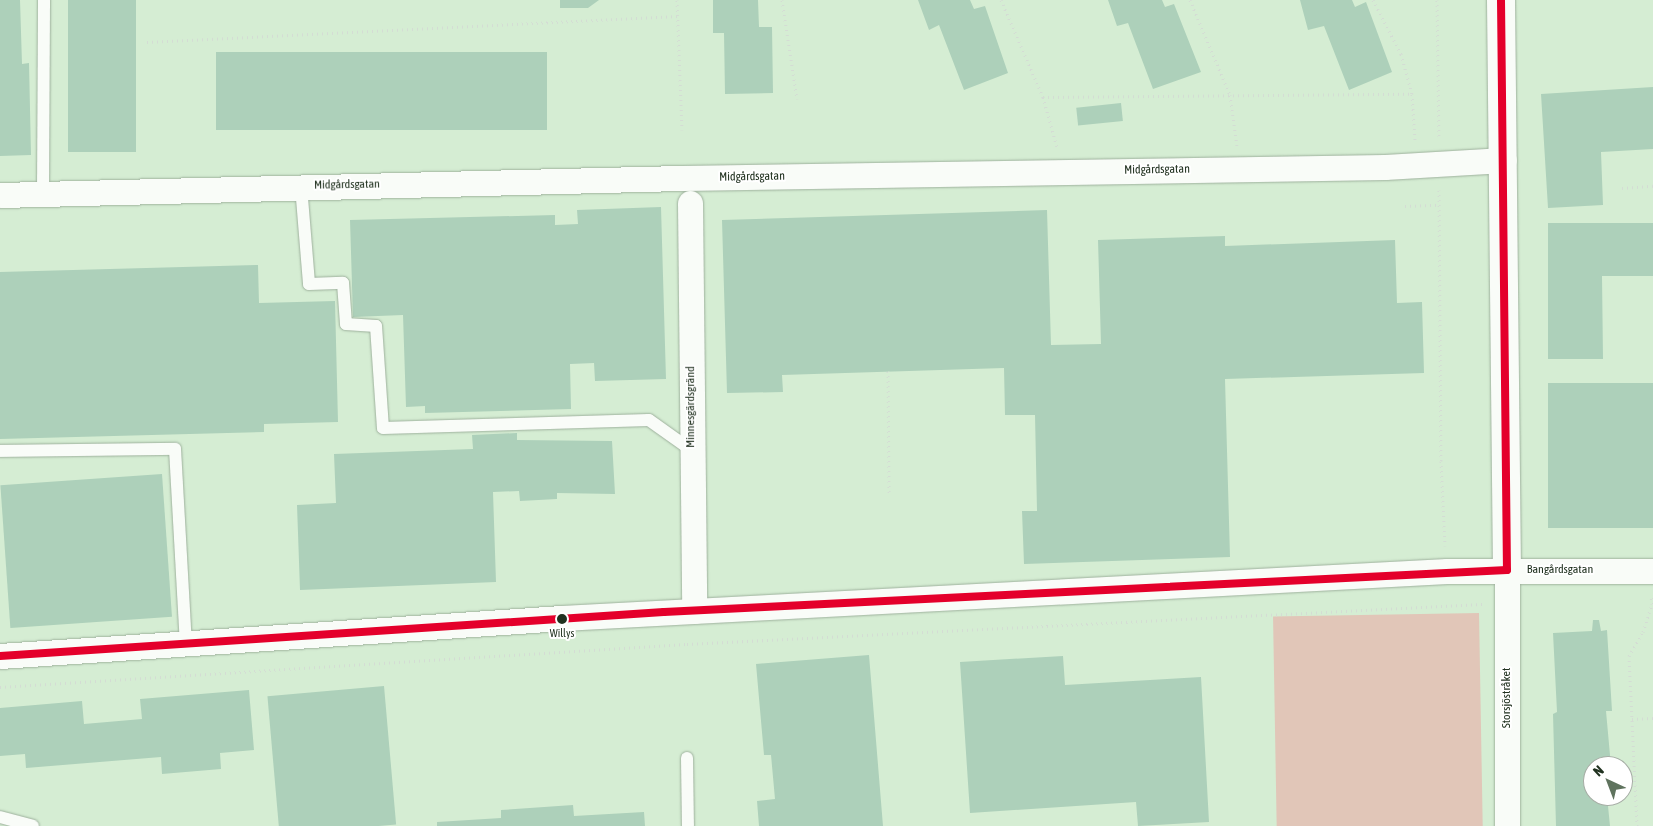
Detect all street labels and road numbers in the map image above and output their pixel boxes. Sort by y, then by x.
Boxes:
street label: Midgårdsgatan [1124,162,1190,178]
street label: Midgårdsgatan [719,169,785,185]
street label: Midgårdsgatan [314,177,380,193]
street label: Minnesgärdsgränd [684,366,698,448]
street label: Bangårdsgatan [1527,563,1593,577]
street label: Storsjöstråket [1500,668,1514,728]

